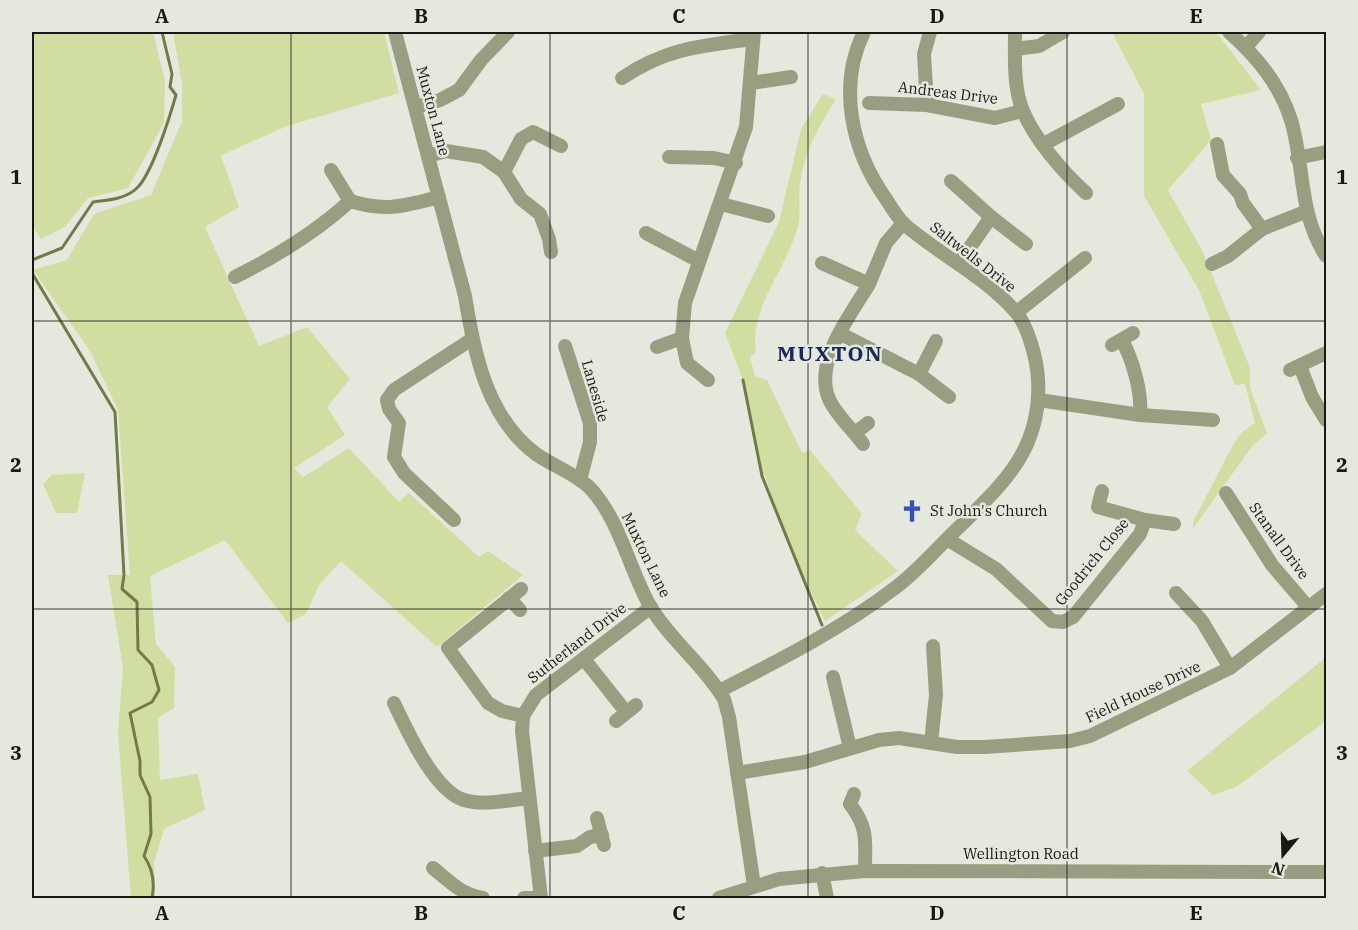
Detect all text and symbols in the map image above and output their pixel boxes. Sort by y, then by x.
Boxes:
text: A [155,2,169,29]
text: B [414,2,428,29]
text: C [672,2,686,29]
text: D [929,2,945,29]
text: E [1189,2,1203,29]
street label: Muxton Lane [412,64,455,158]
street label: Andreas Drive [897,77,999,108]
text: 1 [10,163,22,190]
text: 1 [1336,163,1348,190]
street label: Saltwells Drive [926,217,1020,296]
district label: MUXTON [777,339,883,367]
street label: Laneside [578,358,613,424]
text: 2 [10,451,22,478]
text: 2 [1336,451,1348,478]
church icon: St John's Church [899,498,925,524]
street label: Stanall Drive [1245,499,1314,583]
place label: St John's Church [930,501,1048,520]
street label: Muxton Lane [618,509,675,600]
street label: Goodrich Close [1051,514,1133,609]
street label: Sutherland Drive [523,598,630,687]
street label: Field House Drive [1082,656,1204,727]
text: 3 [10,739,22,766]
text: 3 [1336,739,1348,766]
north arrow [1253,825,1313,885]
street label: Wellington Road [963,844,1079,863]
text: N [1269,858,1287,881]
text: A [155,899,169,926]
text: B [414,899,428,926]
text: C [672,899,686,926]
text: D [929,899,945,926]
text: E [1189,899,1203,926]

